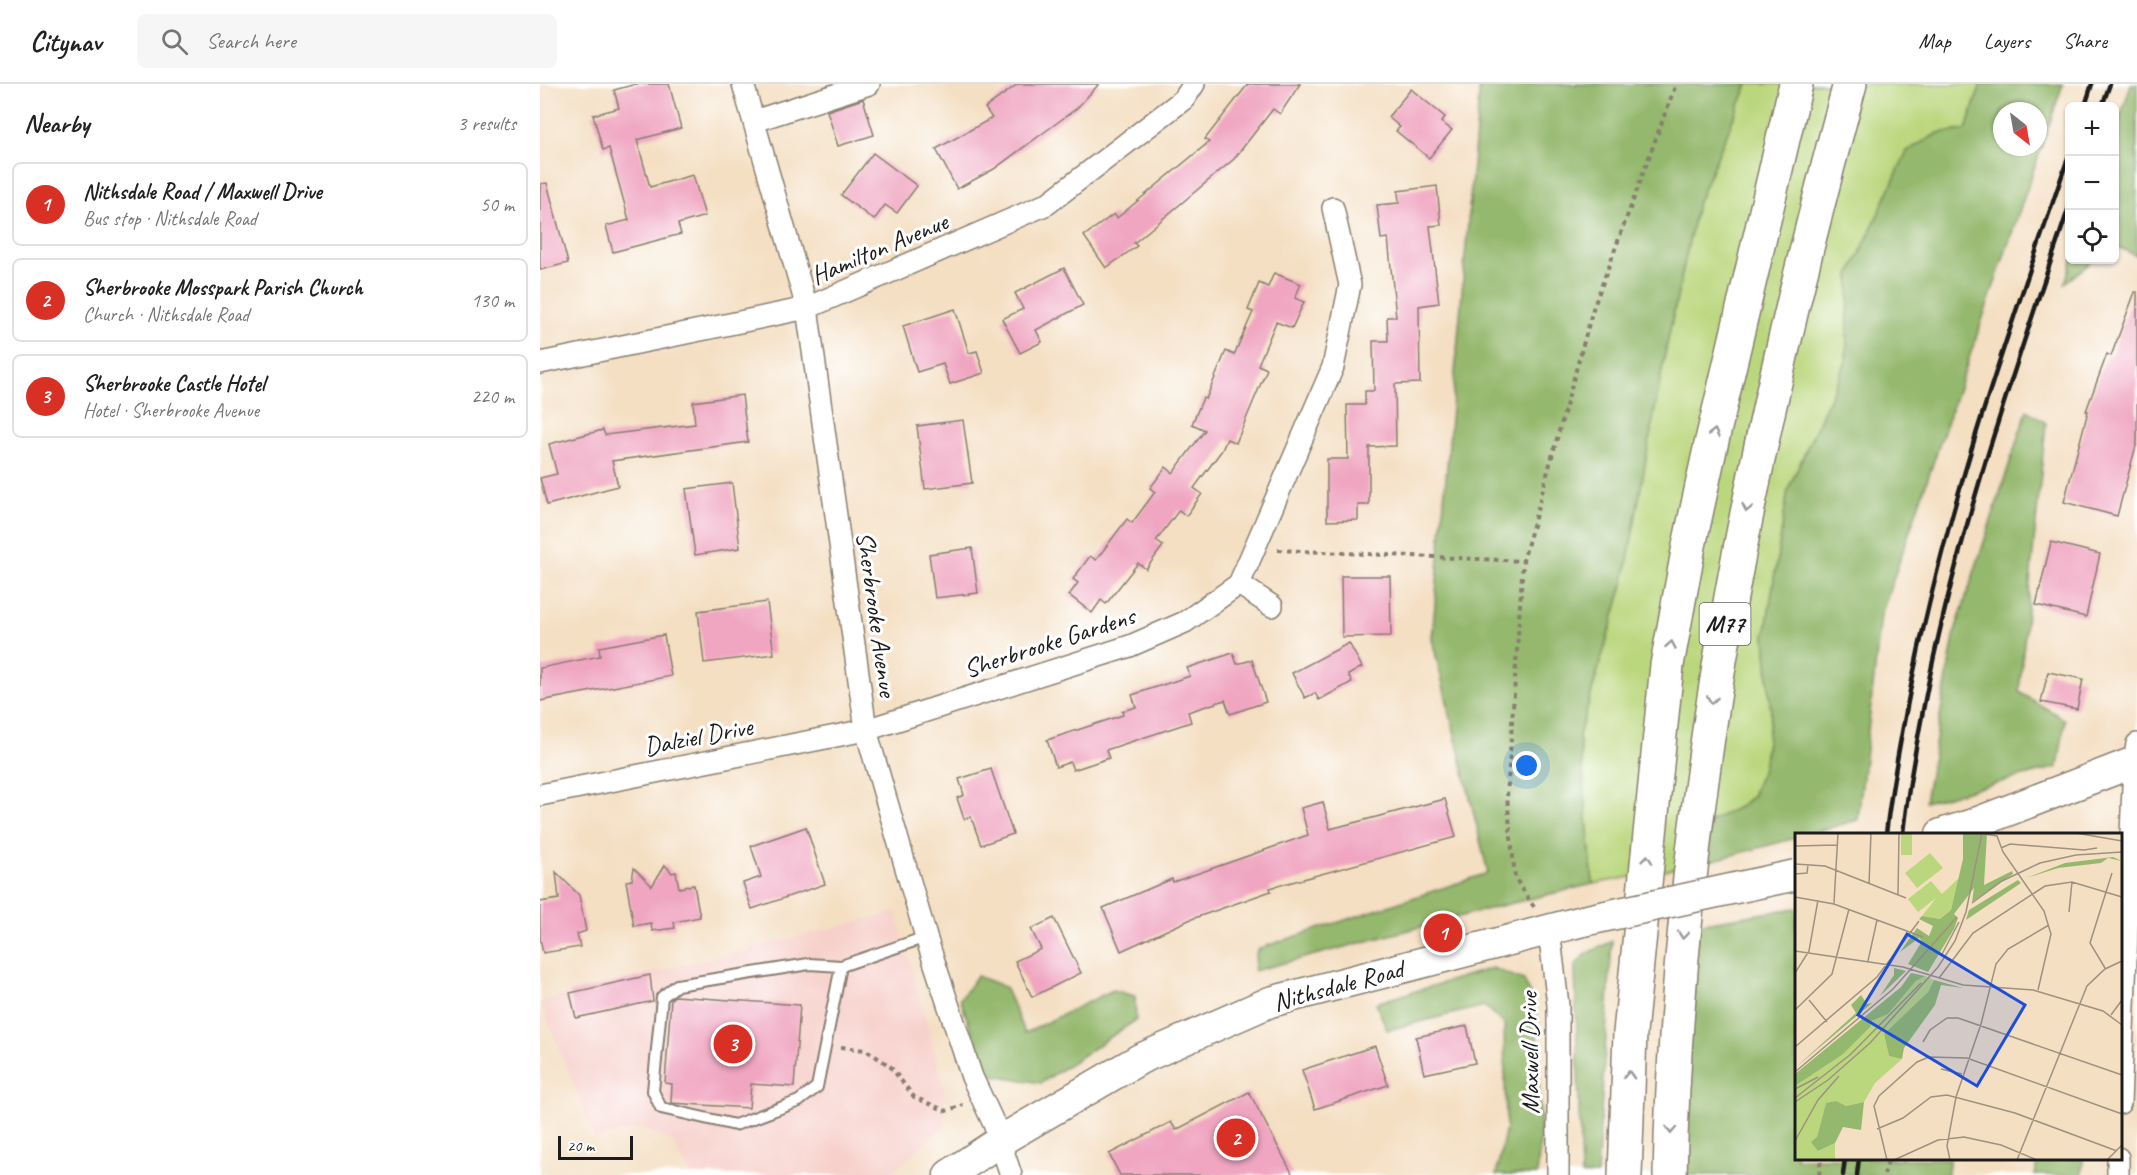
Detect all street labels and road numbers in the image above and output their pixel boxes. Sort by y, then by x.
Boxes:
street label: Hamilton Avenue [806,204,954,292]
street label: Sherbrooke Avenue [849,529,905,701]
street label: Sherbrooke Gardens [959,599,1141,686]
road number: M77 [1700,603,1750,645]
street label: Dalziel Drive [641,710,757,763]
street label: Nithsdale Road [1269,951,1411,1019]
street label: Maxwell Drive [1512,989,1547,1114]

